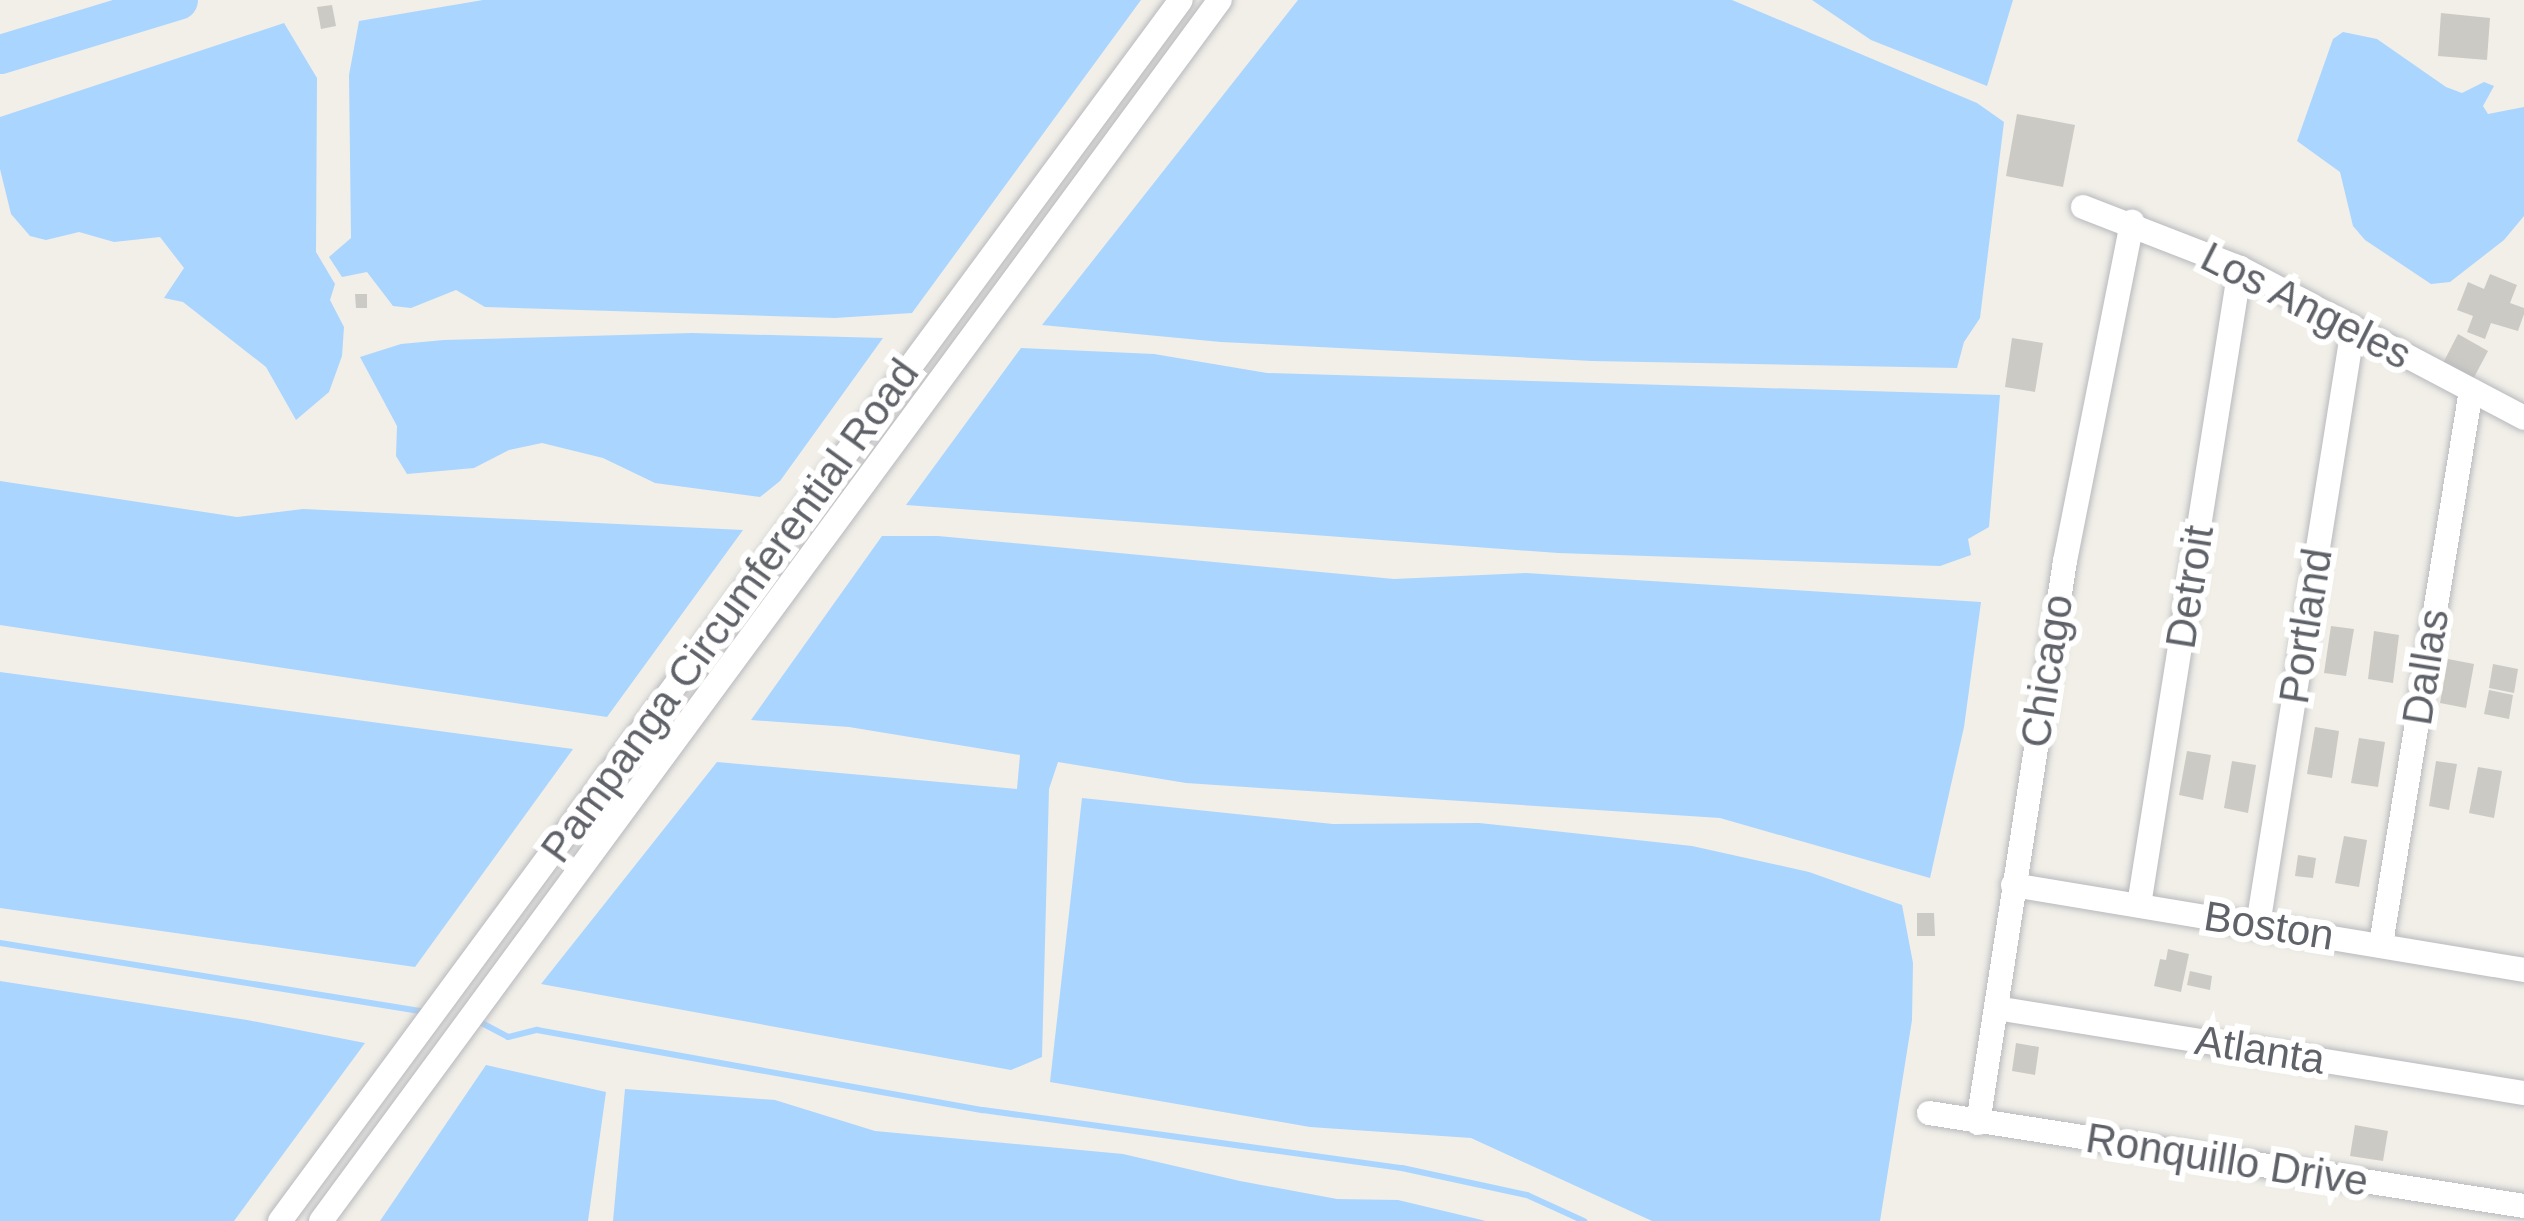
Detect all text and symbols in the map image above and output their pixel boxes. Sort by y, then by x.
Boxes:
street label: Los Angeles [2192,231,2420,381]
street label: Pampanga Circumferential Road [531,350,929,872]
street label: Detroit [2155,522,2225,652]
street label: Portland [2269,545,2343,707]
street label: Chicago [2010,591,2084,751]
street label: Dallas [2392,605,2460,729]
street label: Boston [2200,891,2338,961]
street label: Atlanta [2191,1015,2329,1085]
street label: Ronquillo Drive [2082,1113,2372,1207]

